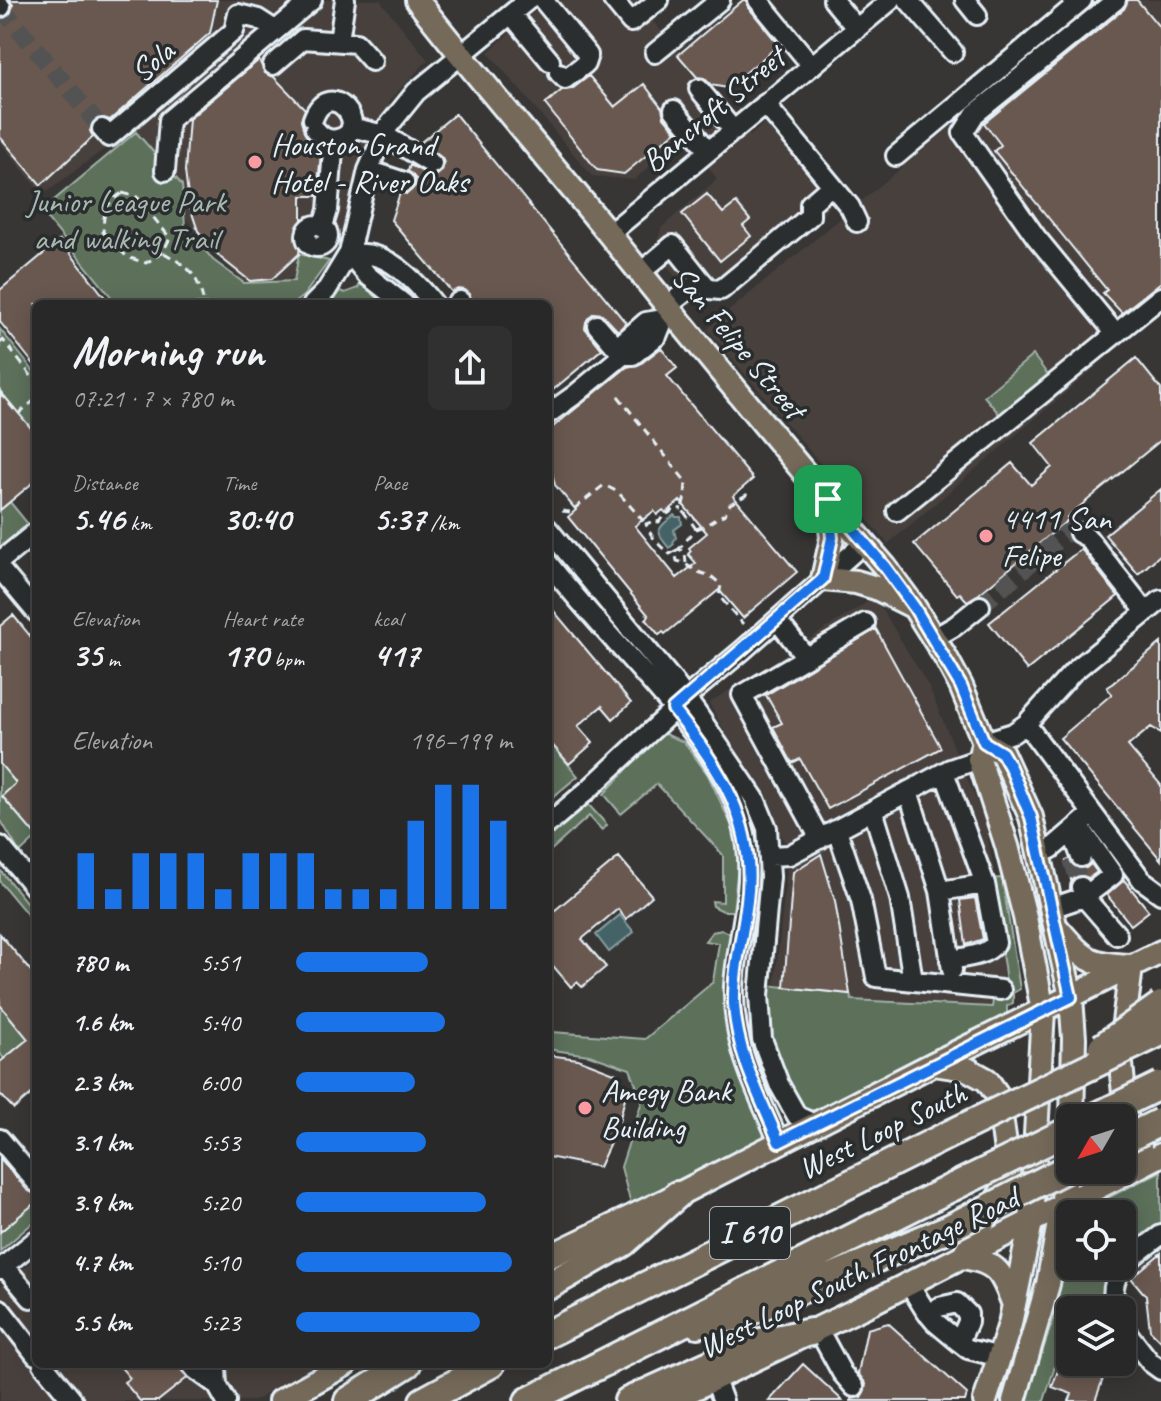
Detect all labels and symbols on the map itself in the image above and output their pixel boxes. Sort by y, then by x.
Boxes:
street label: Sola [122,30,184,91]
street label: Bancroft Street [633,35,797,181]
place label: Houston Grand Hotel - River Oaks [271,124,471,202]
marker: Houston Grand Hotel - River Oaks [246,153,264,171]
park label: Junior League Park and walking Trail [24,181,228,259]
street label: San Felipe Street [663,257,817,431]
pin [794,465,862,533]
place label: 4411 San Felipe [1002,498,1113,576]
marker: 4411 San Felipe [977,527,995,545]
place label: Amegy Bank Building [601,1070,733,1148]
street label: West Loop South [791,1072,974,1189]
marker: Amegy Bank Building [576,1099,594,1117]
north arrow [1056,1104,1136,1184]
street label: West Loop South Frontage Road [692,1175,1029,1368]
road number: I 610 [710,1207,790,1259]

